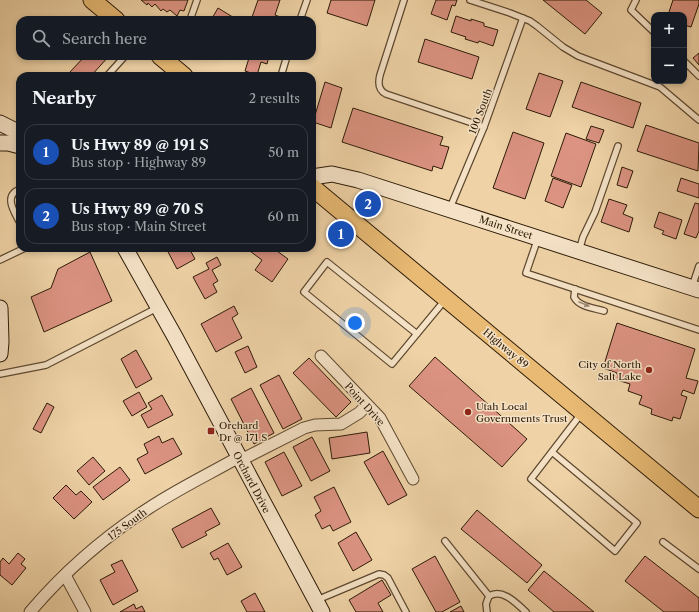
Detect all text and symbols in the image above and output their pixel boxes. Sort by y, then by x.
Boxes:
map controls [651,12,687,84]
button: + [651,12,687,48]
search box [16,16,316,60]
icon: search [30,27,52,49]
text: Search here [62,29,147,48]
button: − [651,48,687,84]
street label: 100 South [466,86,495,136]
text: Nearby [32,88,96,108]
text: 2 results [249,90,300,106]
text: Us Hwy 89 @ 191 S [71,135,209,154]
text: 1 [43,144,49,160]
text: 50 m [268,144,299,160]
text: Bus stop · Highway 89 [71,154,206,170]
pin: 2 [355,189,381,219]
text: Us Hwy 89 @ 70 S [71,199,204,218]
text: 2 [42,208,50,224]
text: 60 m [268,208,299,224]
street label: Main Street [477,213,535,242]
text: Bus stop · Main Street [71,218,206,234]
pin: 1 [328,219,354,249]
one-way arrow [578,302,590,308]
your location [345,313,365,333]
street label: Highway 89 [480,326,531,371]
place label: City of North Salt Lake [578,358,642,383]
marker: City of North Salt Lake [644,365,654,375]
street label: Point Drive [342,380,388,429]
place label: Utah Local Governments Trust [476,400,568,425]
marker: Utah Local Governments Trust [463,407,473,417]
place label: Orchard Dr @ 171 S [219,419,267,444]
marker: Orchard Dr @ 171 S [206,426,216,436]
street label: Orchard Drive [230,449,273,516]
street label: 175 South [105,505,150,543]

